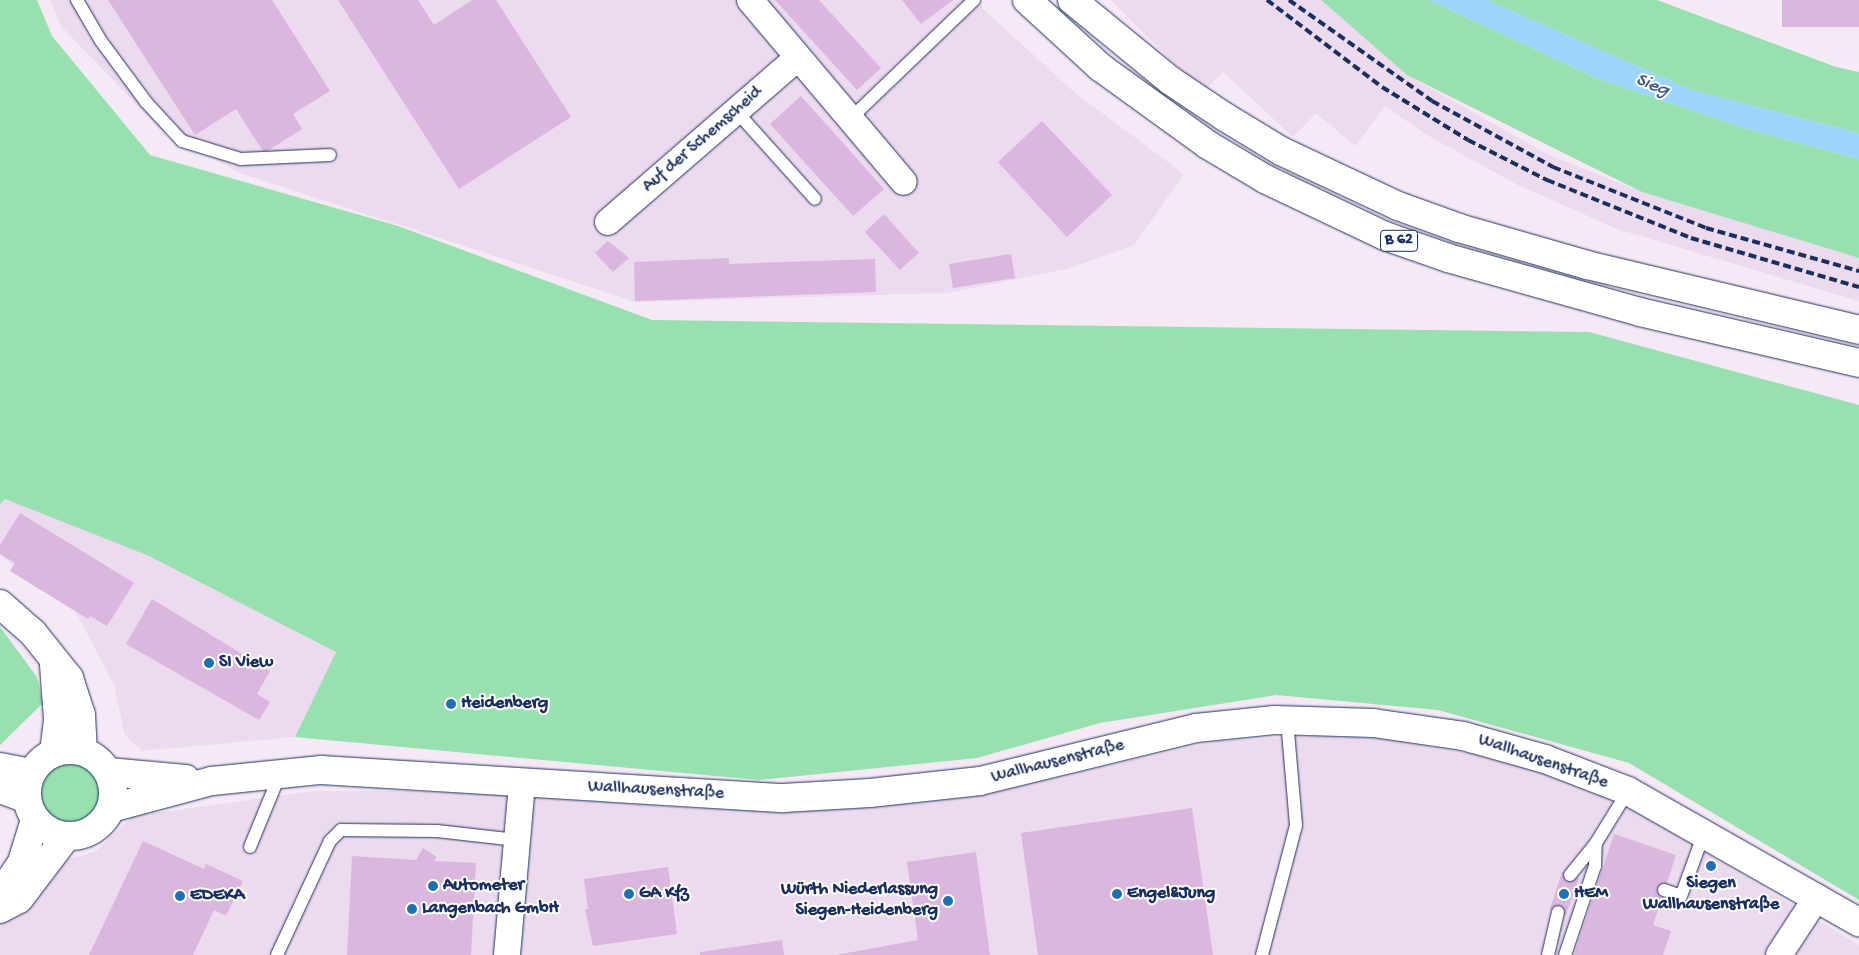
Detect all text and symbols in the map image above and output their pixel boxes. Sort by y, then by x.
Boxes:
water label: Sieg [1632,69,1672,103]
street label: Auf der Schemscheid [639,82,767,198]
road number: B 62 [1379,228,1419,255]
place label: SI View [219,652,273,674]
marker: SI View [203,657,215,669]
place label: Heidenberg [461,693,548,715]
marker: Heidenberg [445,698,457,710]
street label: Wallhausenstraße [1475,730,1611,794]
street label: Wallhausenstraße [989,735,1127,789]
street label: Wallhausenstraße [587,777,725,805]
marker: Siegen Wallhausenstraße [1705,860,1717,872]
place label: Siegen Wallhausenstraße [1643,874,1779,916]
place label: Autometer [443,875,524,897]
marker: Autometer [427,880,439,892]
place label: Würth Niederlassung Siegen-Heidenberg [781,880,938,922]
place label: GA Kfz [639,883,689,905]
place label: Engel&Jung [1127,883,1215,905]
place label: HEM [1574,883,1608,905]
place label: EDEKA [190,885,245,907]
marker: GA Kfz [623,888,635,900]
marker: Engel&Jung [1111,888,1123,900]
marker: HEM [1558,888,1570,900]
marker: EDEKA [174,890,186,902]
marker: Würth Niederlassung Siegen-Heidenberg [942,895,954,907]
place label: Langenbach GmbH [422,898,559,920]
marker: Langenbach GmbH [406,903,418,915]

